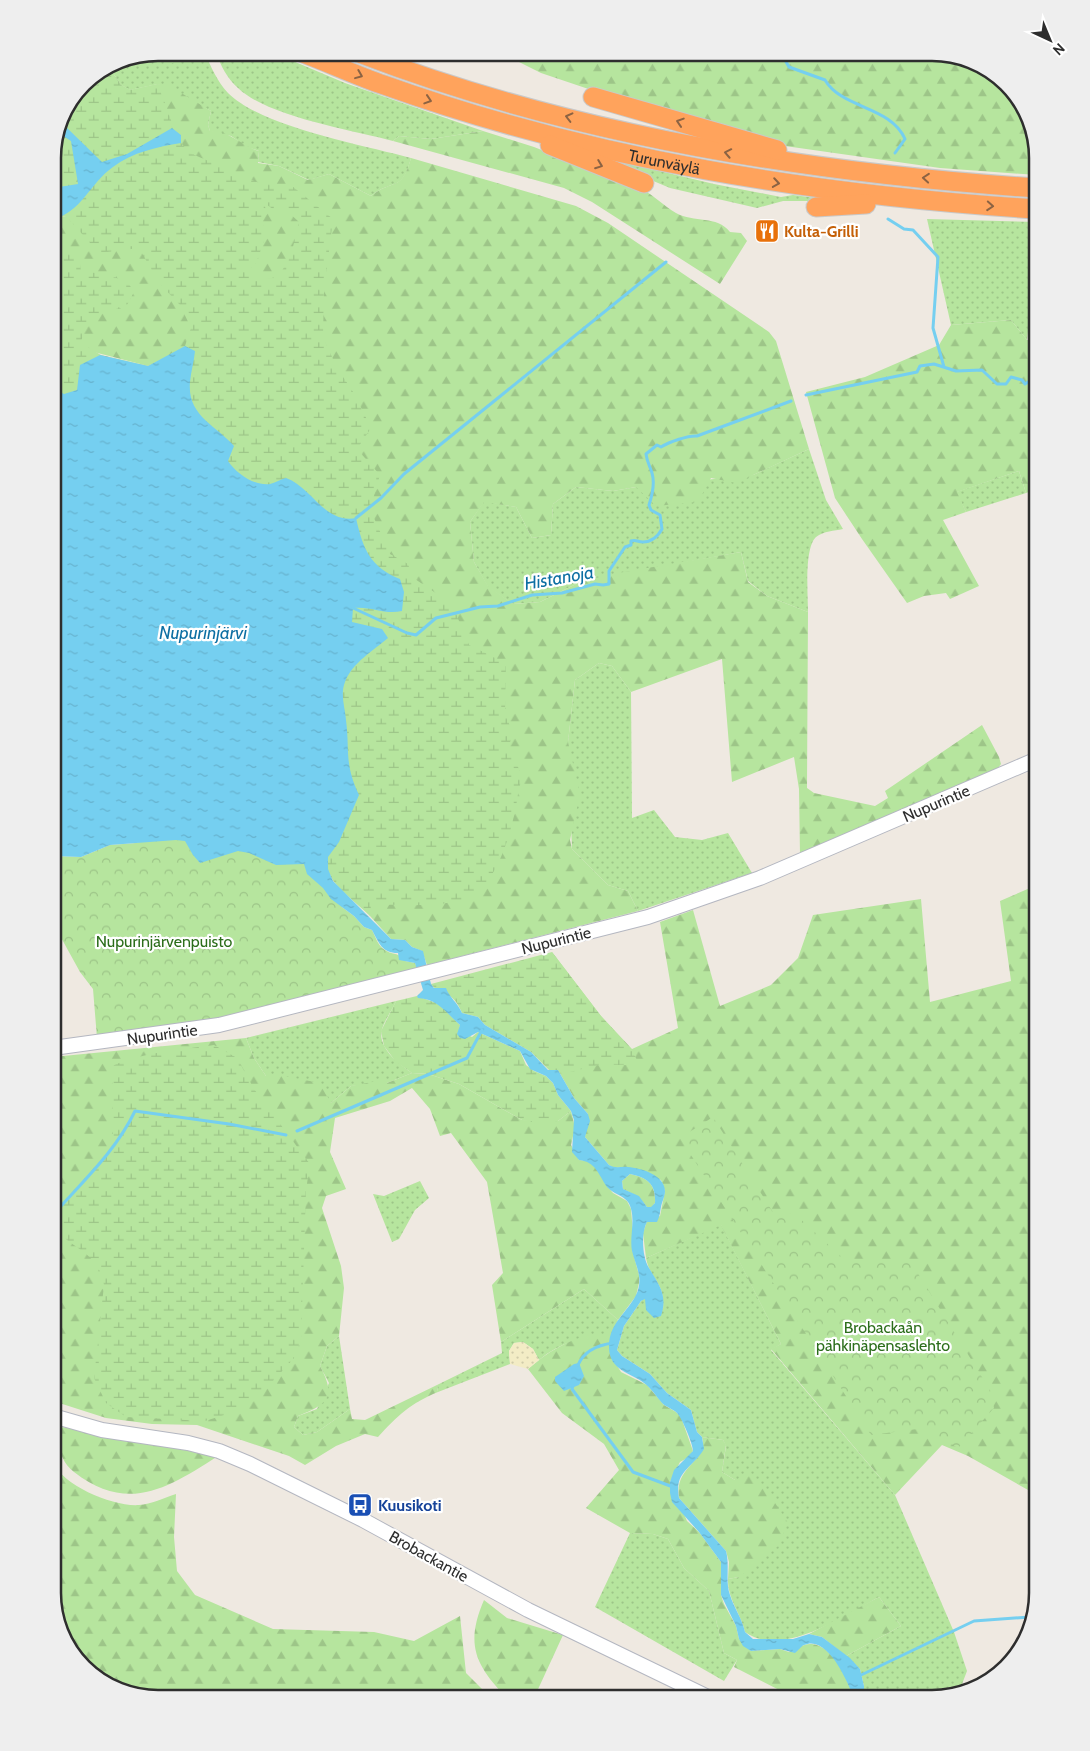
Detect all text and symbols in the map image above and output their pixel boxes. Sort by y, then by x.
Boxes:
north arrow [1025,15,1075,65]
text: N [1049,39,1069,59]
one-way arrow [354,69,363,80]
one-way arrow [423,94,431,104]
one-way arrow [565,112,574,123]
one-way arrow [677,118,685,128]
street label: Turunväylä [627,146,702,179]
one-way arrow [723,148,732,158]
one-way arrow [594,159,603,169]
one-way arrow [922,173,930,184]
one-way arrow [771,177,780,187]
one-way arrow [986,200,994,211]
restaurant icon: Kulta-Grilli [754,218,780,244]
place label: Kulta-Grilli [784,222,859,241]
water label: Histanoja [522,561,596,595]
water label: Nupurinjärvi [159,622,248,644]
street label: Nupurintie [900,781,973,826]
street label: Nupurintie [519,923,593,958]
park label: Nupurinjärvenpuisto [96,932,232,951]
street label: Nupurintie [126,1020,199,1049]
park label: Brobackaån pähkinäpensaslehto [816,1318,950,1355]
bus stop icon: Kuusikoti [347,1492,373,1518]
place label: Kuusikoti [378,1496,442,1515]
street label: Brobackantie [386,1527,472,1586]

